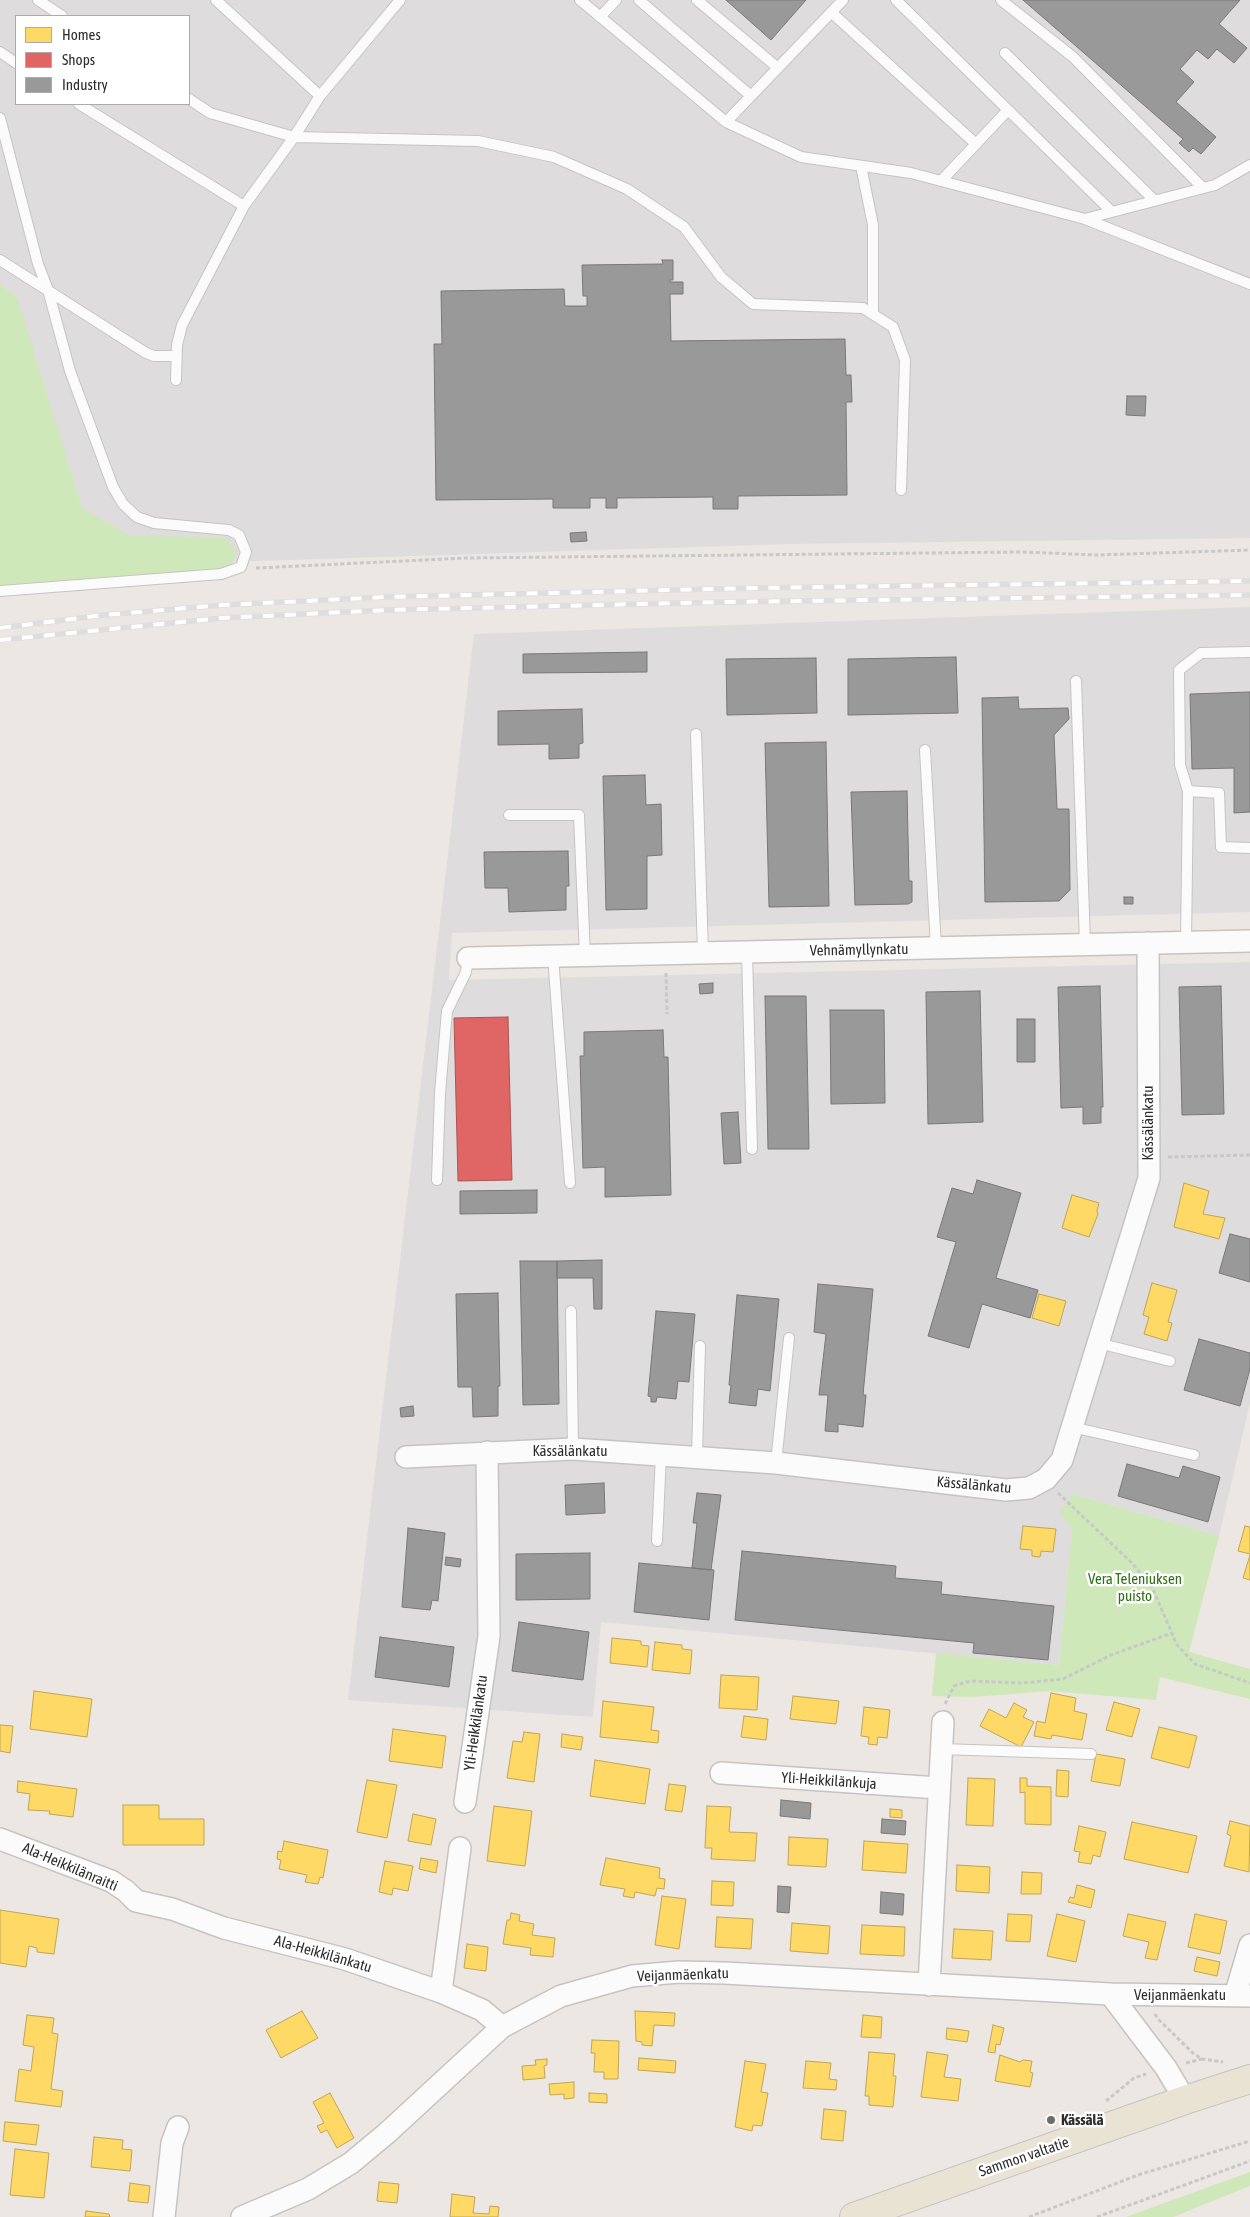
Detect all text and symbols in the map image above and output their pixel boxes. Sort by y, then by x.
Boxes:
legend [15,15,190,105]
text: Homes [62,26,101,43]
text: Shops [62,51,95,68]
text: Industry [62,76,108,93]
street label: Vehnämyllynkatu [810,940,908,960]
street label: Kässälänkatu [1139,1086,1157,1160]
street label: Kässälänkatu [533,1442,607,1460]
street label: Kässälänkatu [936,1473,1012,1497]
park label: Vera Teleniuksen puisto [1088,1570,1182,1605]
street label: Yli-Heikkilänkatu [460,1674,492,1772]
street label: Yli-Heikkilänkuja [781,1769,877,1793]
street label: Ala-Heikkilänraitti [19,1839,121,1895]
street label: Ala-Heikkilänkatu [272,1931,374,1977]
street label: Veijanmäenkatu [637,1964,729,1986]
street label: Veijanmäenkatu [1134,1986,1226,2004]
place label: Kässälä [1061,2111,1104,2129]
marker: Kässälä [1045,2114,1057,2126]
street label: Sammon valtatie [977,2133,1071,2181]

